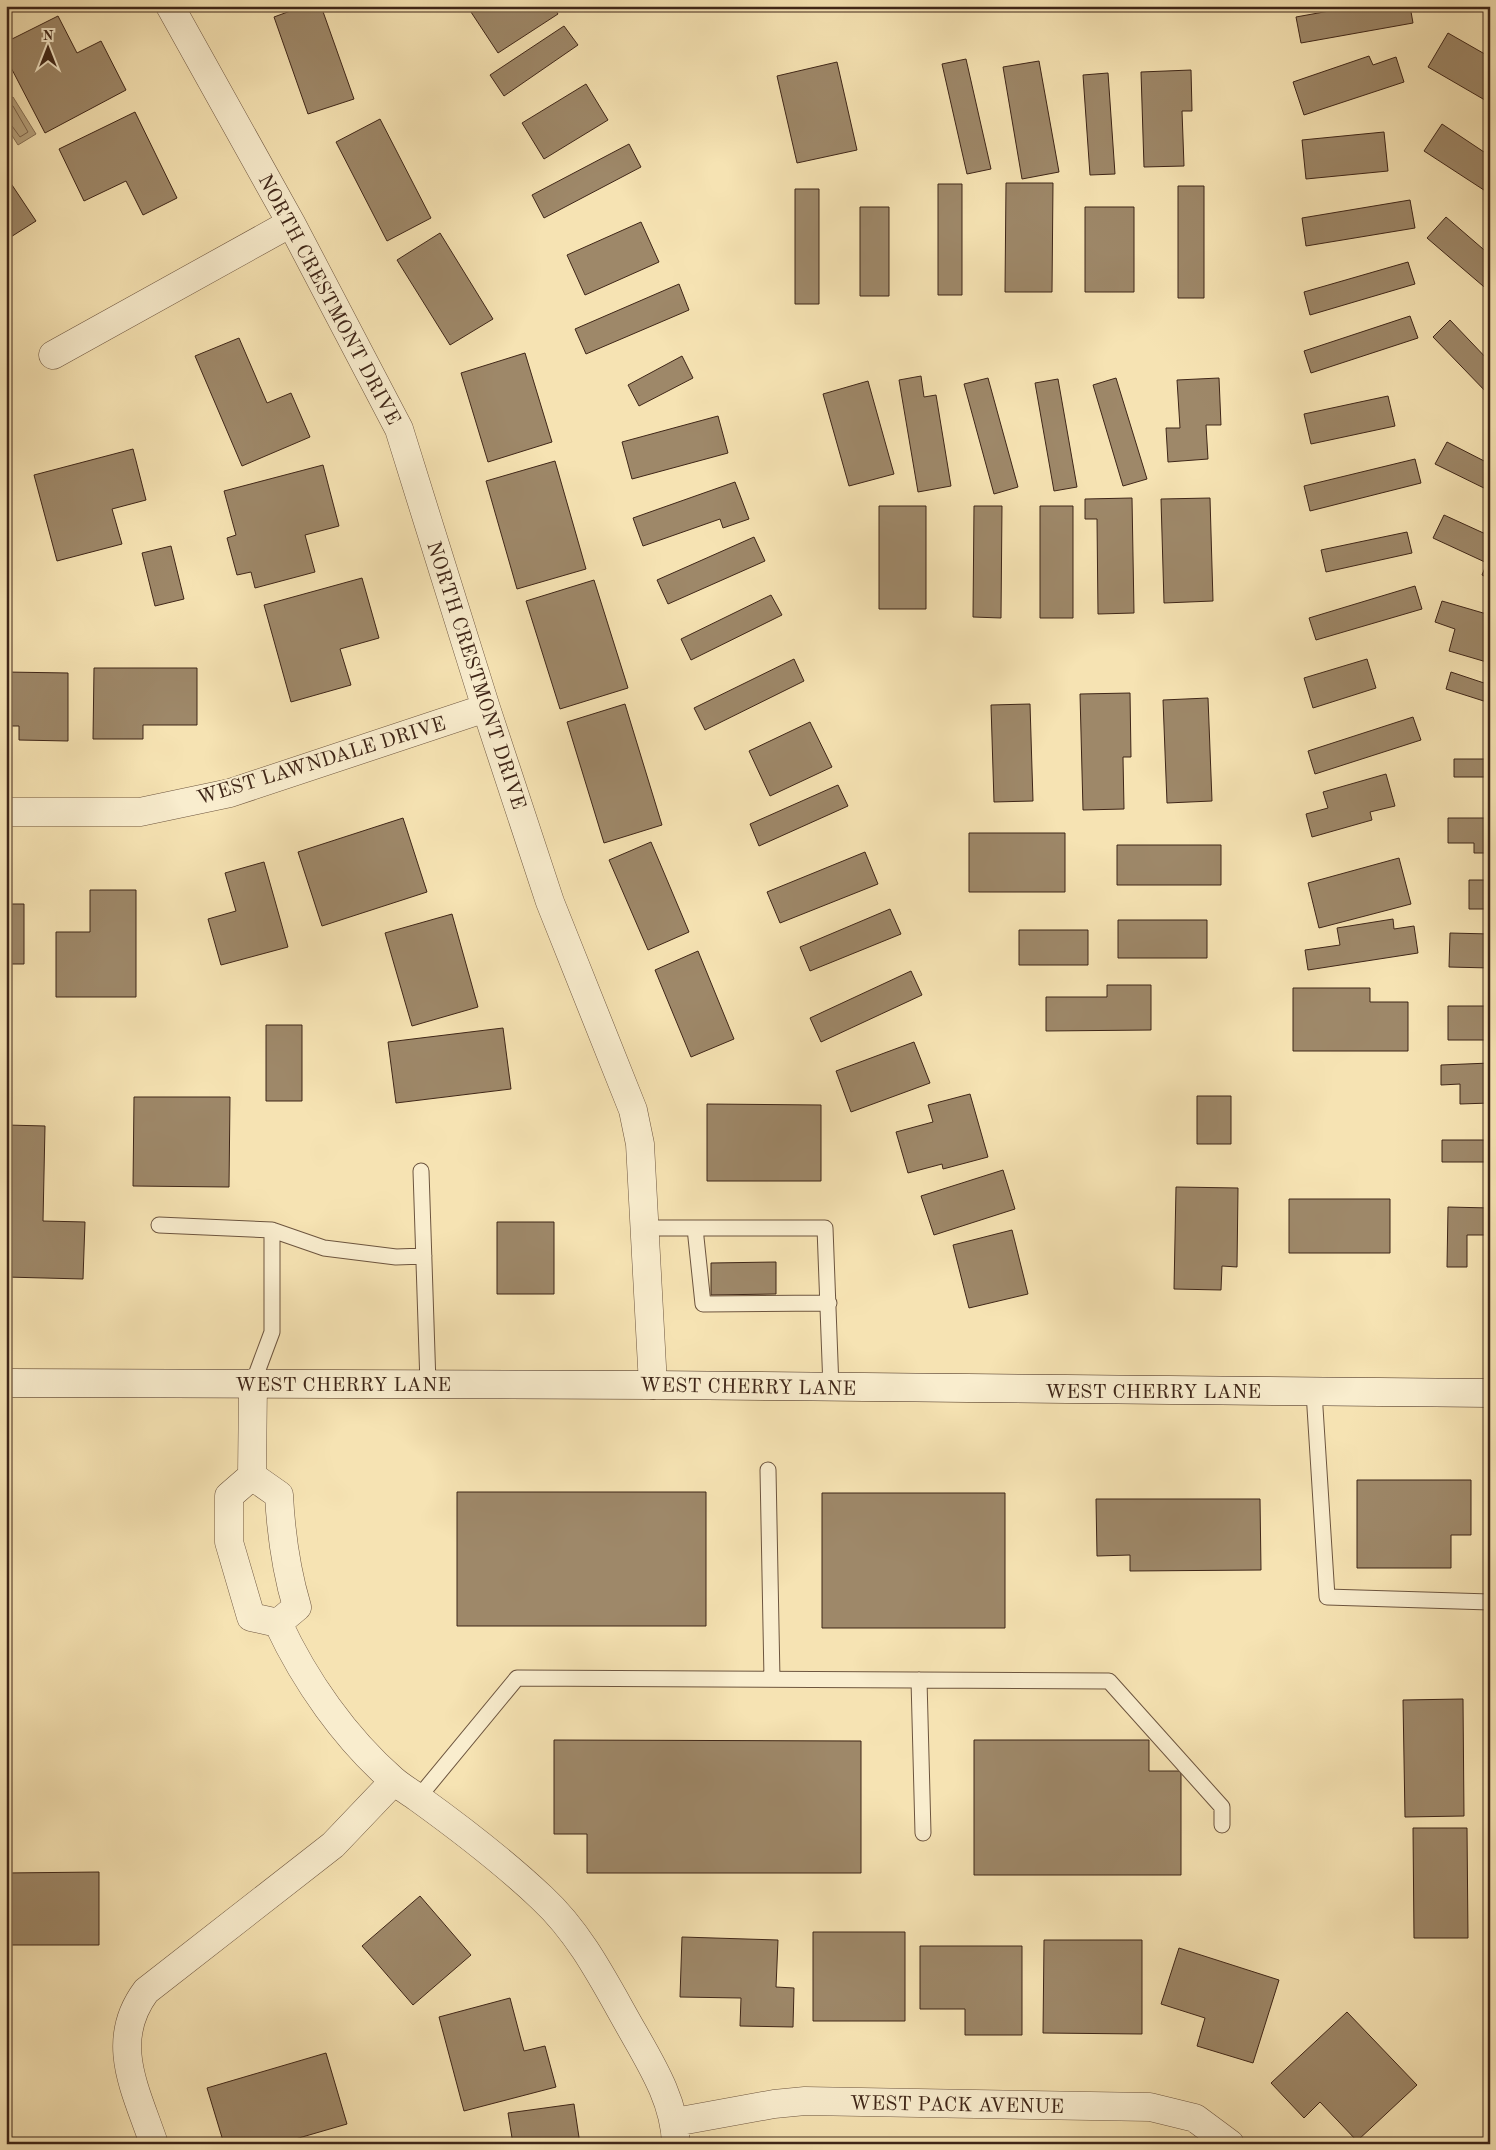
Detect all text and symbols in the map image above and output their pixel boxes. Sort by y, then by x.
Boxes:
north arrow [22,22,72,72]
text: N [43,29,54,43]
street label: NORTH CRESTMONT DRIVE [254,171,403,429]
street label: NORTH CRESTMONT DRIVE [422,539,528,812]
street label: WEST LAWNDALE DRIVE [195,714,448,809]
street label: WEST CHERRY LANE [235,1376,451,1396]
street label: WEST CHERRY LANE [640,1376,856,1400]
street label: WEST CHERRY LANE [1045,1383,1261,1403]
street label: WEST PACK AVENUE [850,2094,1064,2118]

